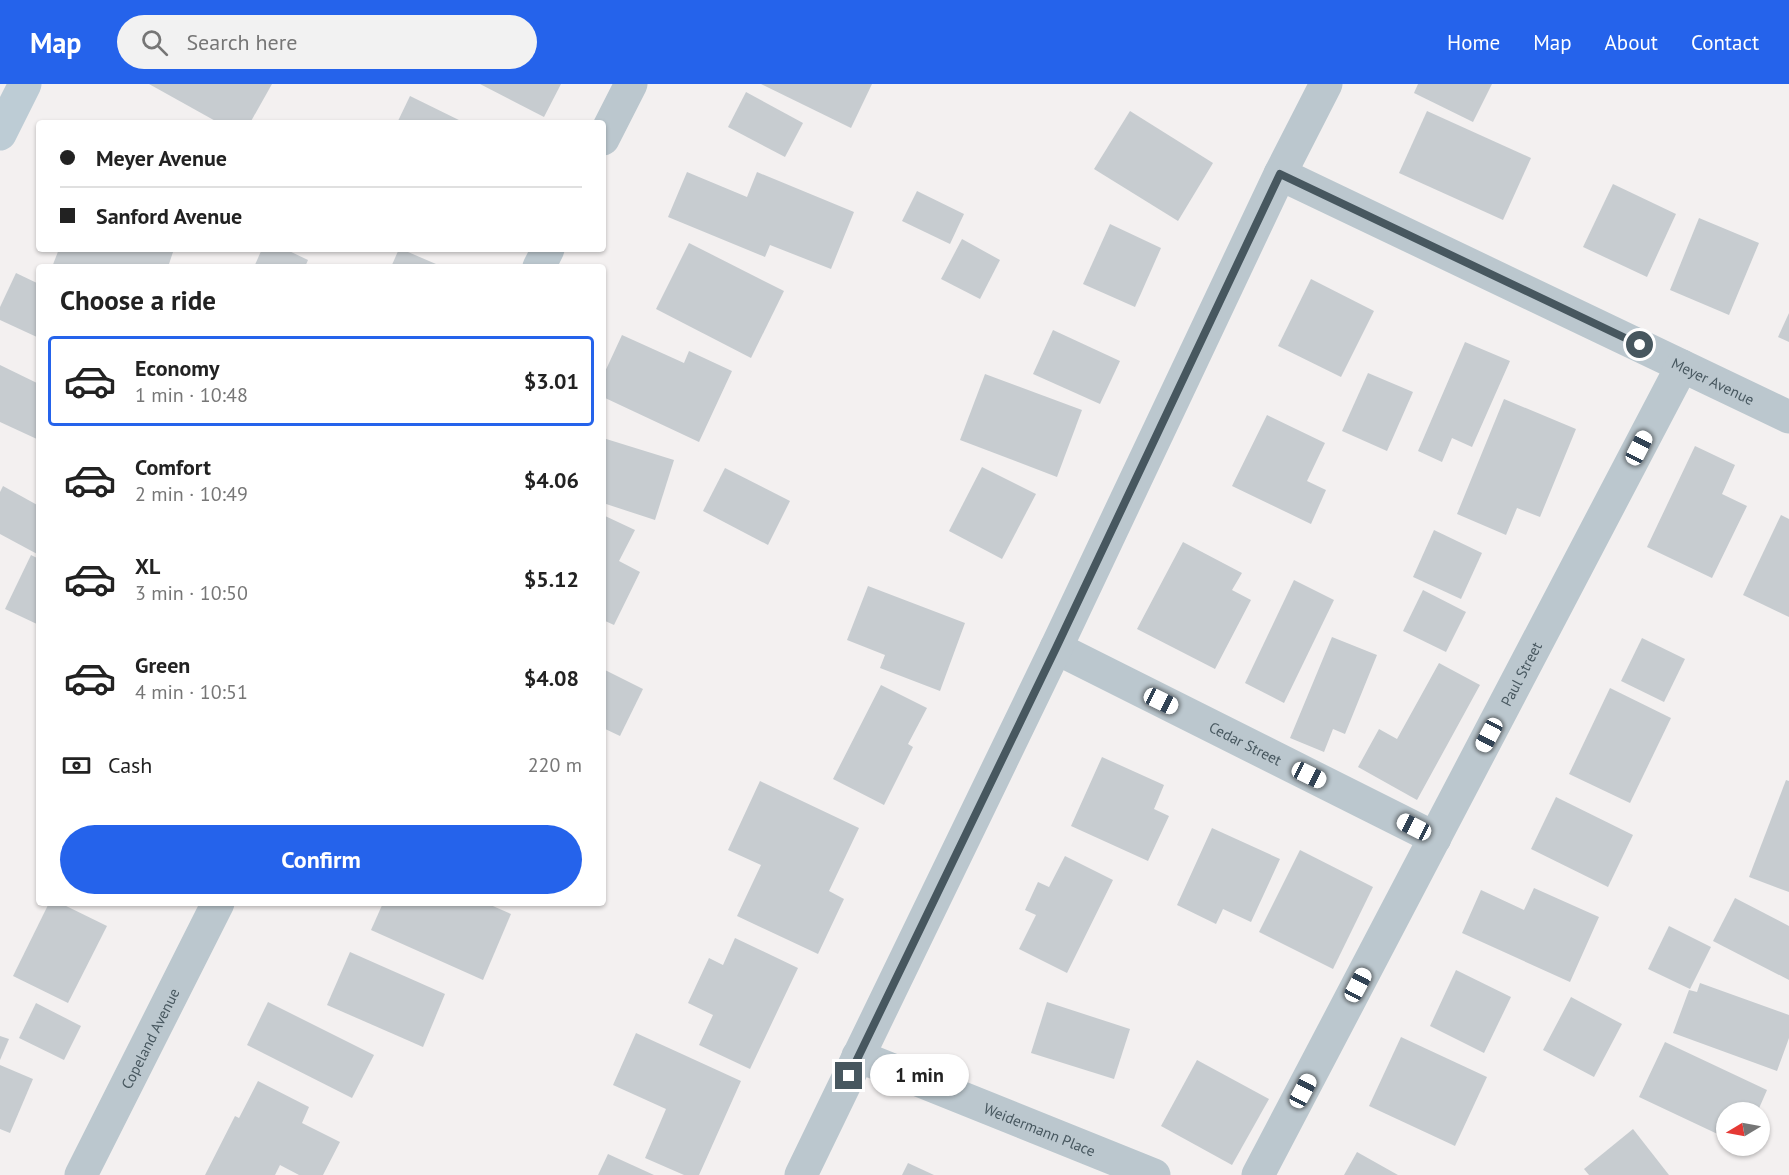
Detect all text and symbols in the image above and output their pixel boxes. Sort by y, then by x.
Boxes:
search box [117,15,537,69]
text: Map [30,24,81,61]
icon: search [138,26,171,59]
text: Search here [186,28,297,56]
text: Home [1447,29,1500,56]
text: Map [1533,29,1572,56]
text: About [1605,29,1658,56]
text: Contact [1691,29,1759,56]
text: Meyer Avenue [96,144,227,172]
text: Sanford Avenue [96,202,242,230]
text: Choose a ride [60,283,216,317]
route start [1626,331,1653,358]
street label: Meyer Avenue [1669,353,1757,409]
icon: car [63,354,117,408]
text: Economy [135,354,219,382]
text: $3.01 [524,367,579,395]
text: 1 min · 10:48 [135,382,248,408]
car [1623,428,1655,468]
icon: car [63,453,117,507]
text: Comfort [135,453,211,481]
text: $4.06 [524,466,579,494]
text: 2 min · 10:49 [135,481,248,507]
icon: car [63,552,117,606]
text: XL [135,552,160,580]
text: $5.12 [524,565,579,593]
text: 3 min · 10:50 [135,580,248,606]
street label: Paul Street [1496,638,1545,709]
icon: car [63,651,117,705]
text: Green [135,651,190,679]
text: $4.08 [524,664,579,692]
text: 4 min · 10:51 [135,679,248,705]
car [1141,685,1181,717]
car [1473,715,1505,755]
street label: Cedar Street [1206,717,1285,769]
icon: cash [60,749,93,782]
text: Cash [108,751,152,779]
text: 220 m [528,752,582,778]
car [1289,759,1329,791]
car [1394,811,1434,843]
button: Confirm [60,825,582,894]
car [1342,965,1374,1005]
street label: Copeland Avenue [117,985,183,1092]
callout: 1 min [870,1055,969,1097]
route end [835,1062,862,1089]
text: 1 min [895,1062,944,1088]
car [1287,1071,1319,1111]
street label: Weidermann Place [981,1098,1098,1160]
north arrow [1716,1102,1770,1156]
map controls [1716,1102,1770,1156]

